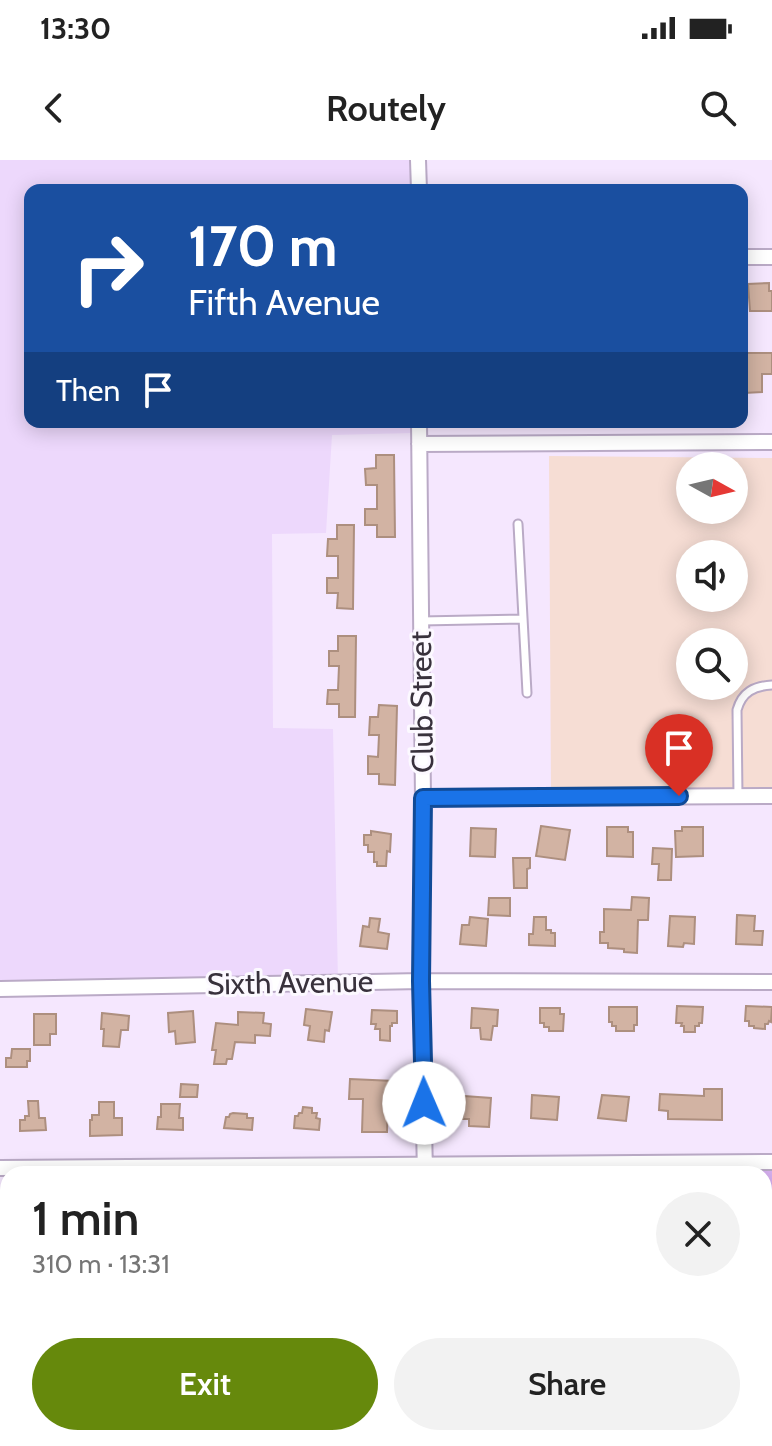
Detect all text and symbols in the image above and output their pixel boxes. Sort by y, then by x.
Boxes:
text: 13:30 [40,10,111,47]
icon: back [32,86,76,130]
text: Routely [326,86,446,130]
icon: search [696,86,740,130]
text: 170 m [188,212,338,280]
icon: right [56,216,160,320]
text: Fifth Avenue [188,280,380,324]
icon: arrive [136,368,180,412]
text: Then [56,372,120,409]
north arrow [676,452,748,524]
map controls [676,452,748,700]
button: sound [676,540,748,612]
button: search [676,628,748,700]
street label: Club Street [402,631,441,773]
pin [645,714,713,796]
icon: arrive [657,726,701,770]
street label: Sixth Avenue [207,963,373,1002]
position arrow [382,1061,466,1145]
text: 1 min [32,1189,139,1247]
button: close [656,1192,740,1276]
text: 310 m · 13:31 [32,1248,170,1280]
button: Exit [32,1338,378,1430]
button: Share [394,1338,740,1430]

